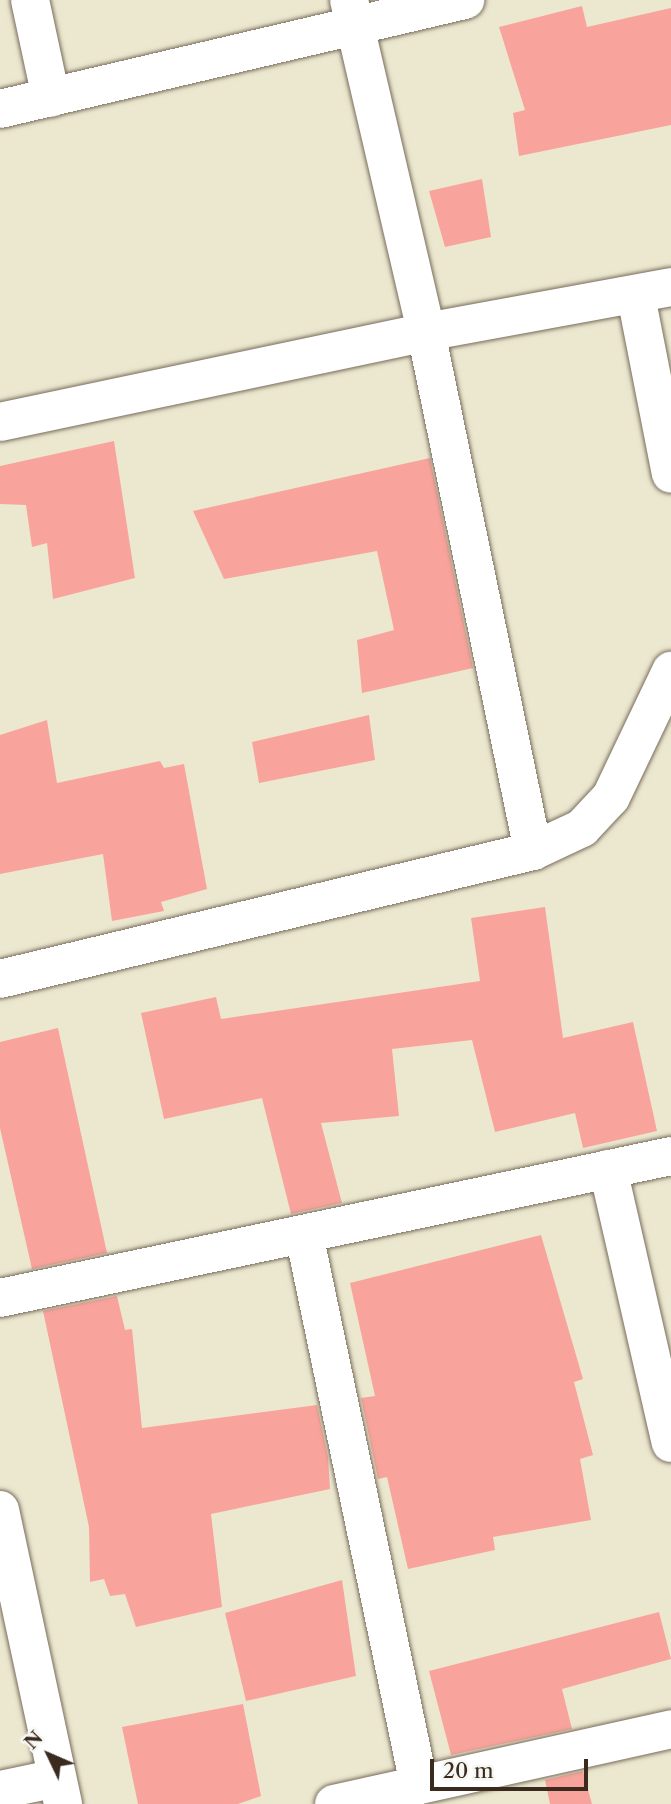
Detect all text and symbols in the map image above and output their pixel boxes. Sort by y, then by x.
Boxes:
north arrow [14,1720,84,1790]
text: N [20,1726,48,1754]
scale bar [433,1744,590,1788]
text: 20 m [443,1758,494,1783]

